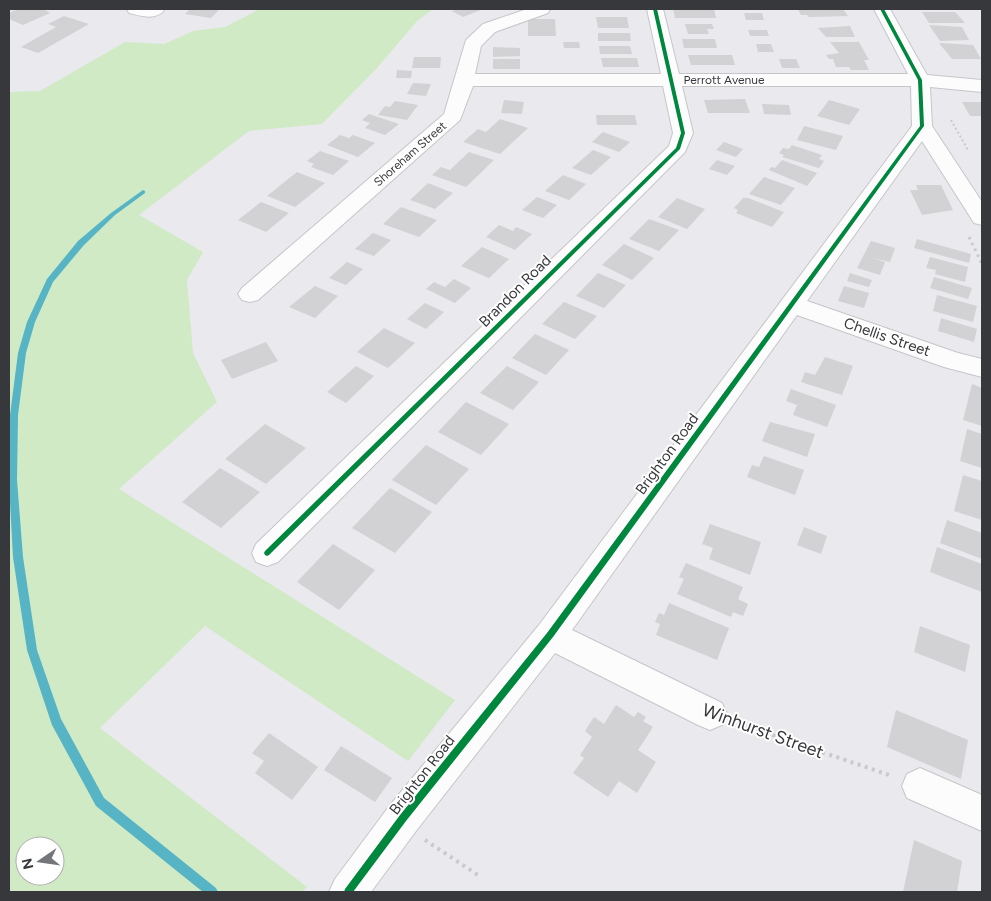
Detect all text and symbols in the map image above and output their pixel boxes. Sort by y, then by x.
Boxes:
street label: Perrott Avenue [683,73,765,87]
street label: Shoreham Street [371,118,449,189]
street label: Brandon Road [475,251,555,331]
street label: Chellis Street [841,314,933,360]
street label: Brighton Road [632,410,702,498]
street label: Winhurst Street [699,699,827,763]
street label: Brighton Road [385,732,459,818]
north arrow [15,836,65,886]
text: N [18,857,37,871]

